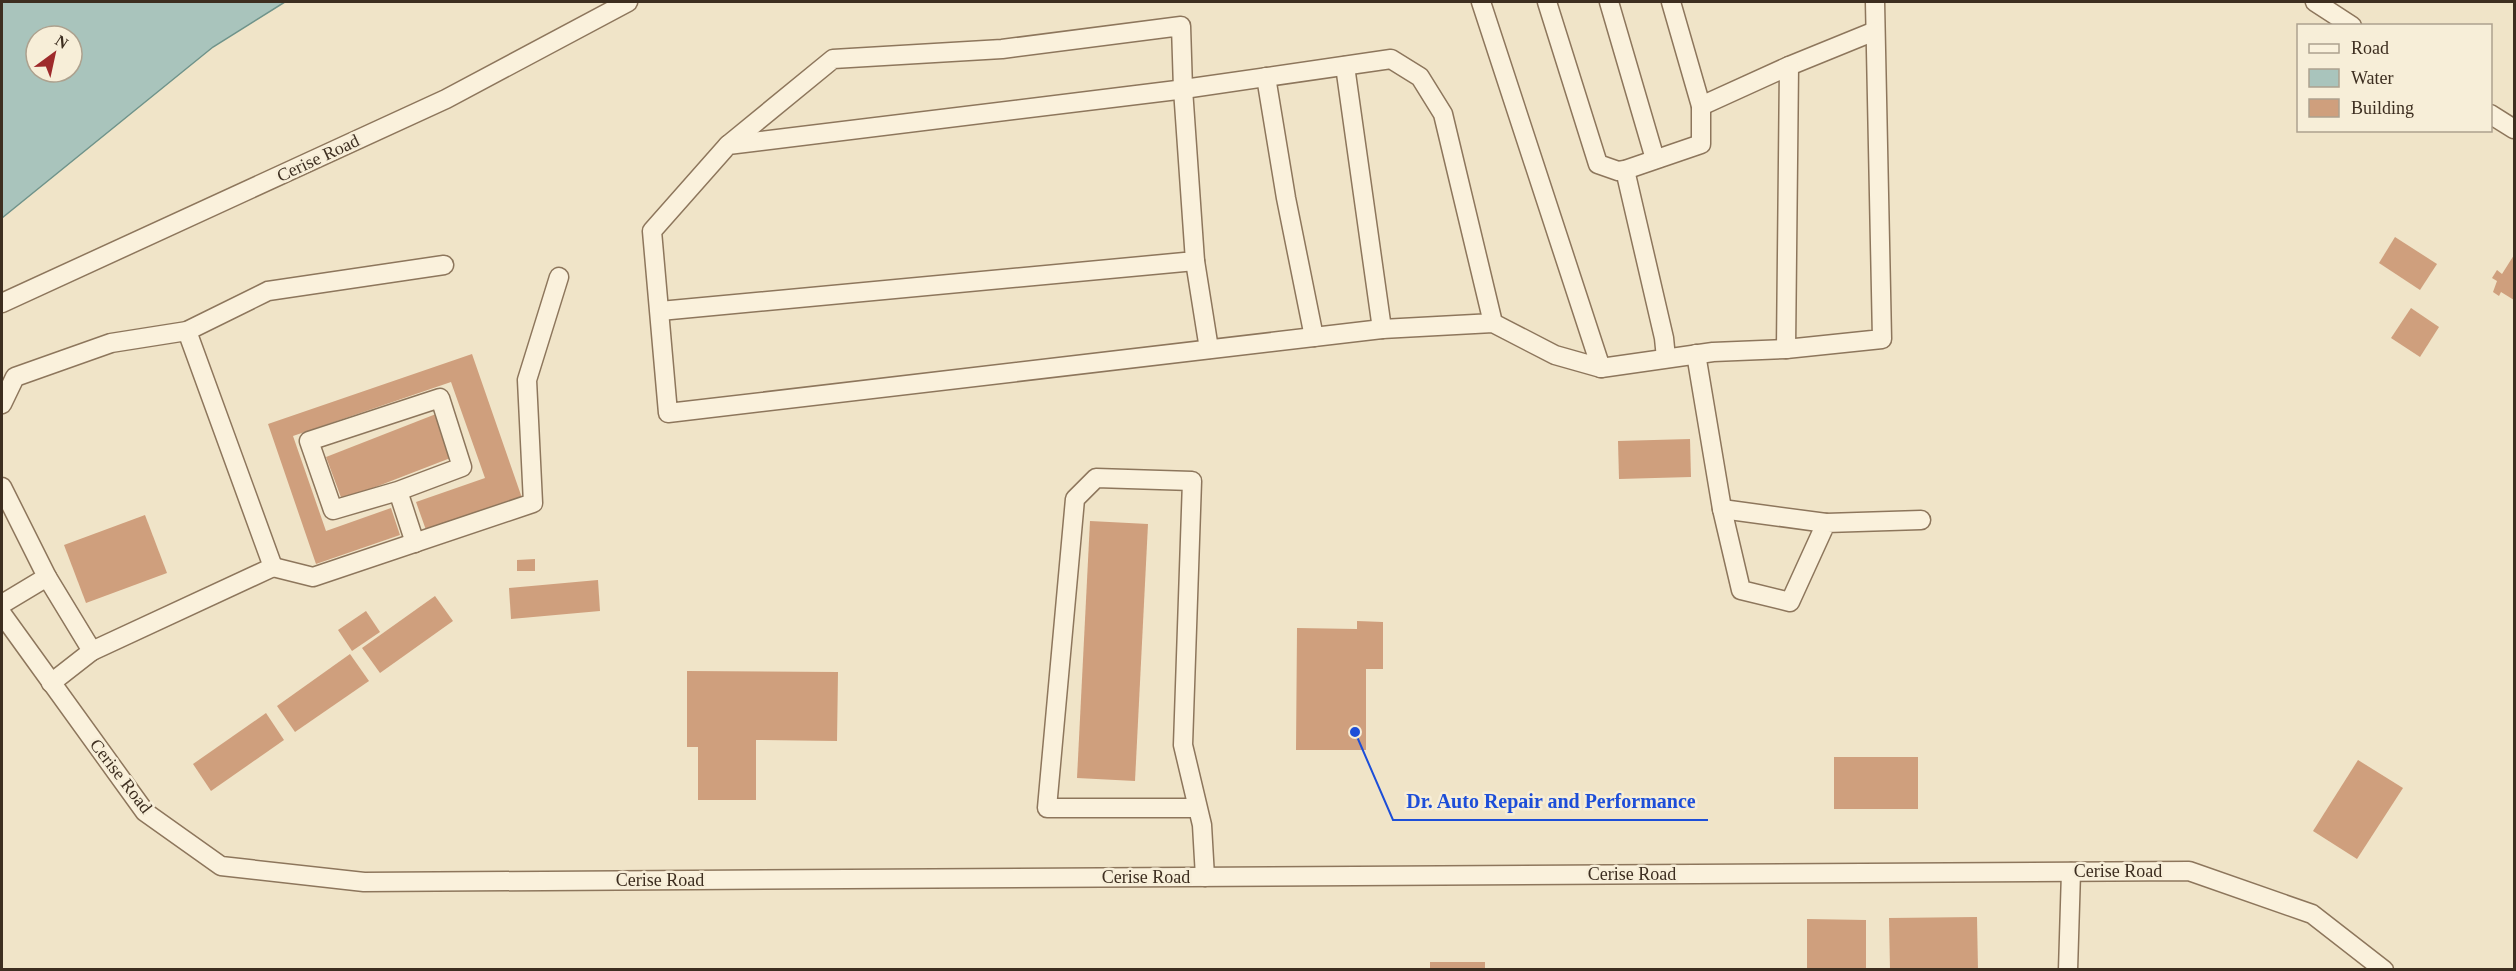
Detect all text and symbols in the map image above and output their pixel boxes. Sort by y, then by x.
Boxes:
north arrow [24,24,84,84]
legend [2297,24,2492,132]
text: N [52,32,72,52]
text: Road [2351,38,2389,58]
text: Water [2351,68,2394,88]
text: Building [2351,98,2414,118]
street label: Cerise Road [274,130,362,186]
street label: Cerise Road [86,735,156,817]
callout: Dr. Auto Repair and Performance [1393,782,1708,820]
text: Dr. Auto Repair and Performance [1406,790,1696,813]
street label: Cerise Road [2074,861,2162,881]
street label: Cerise Road [1588,864,1676,884]
street label: Cerise Road [1102,867,1190,887]
street label: Cerise Road [616,870,704,890]

